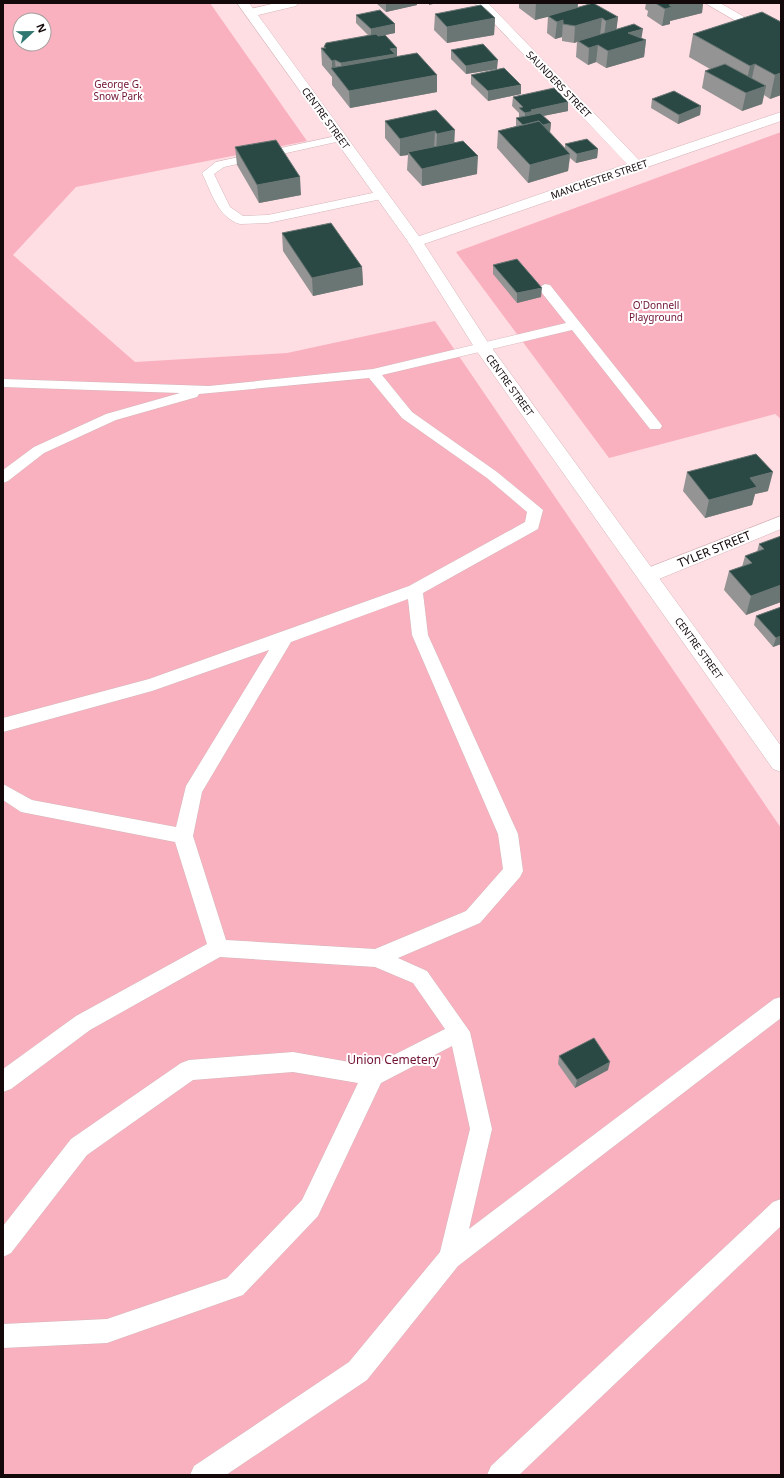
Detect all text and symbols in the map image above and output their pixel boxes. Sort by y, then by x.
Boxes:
north arrow [12,12,52,52]
text: N [33,21,50,35]
street label: SAUNDERS STREET [523,48,595,121]
park label: George G. Snow Park [93,77,143,103]
street label: CENTRE STREET [299,84,353,152]
street label: MANCHESTER STREET [549,156,650,202]
park label: O'Donnell Playground [629,298,683,324]
street label: CENTRE STREET [483,351,537,419]
street label: TYLER STREET [675,526,754,571]
street label: CENTRE STREET [672,614,726,682]
park label: Union Cemetery [347,1051,440,1068]

